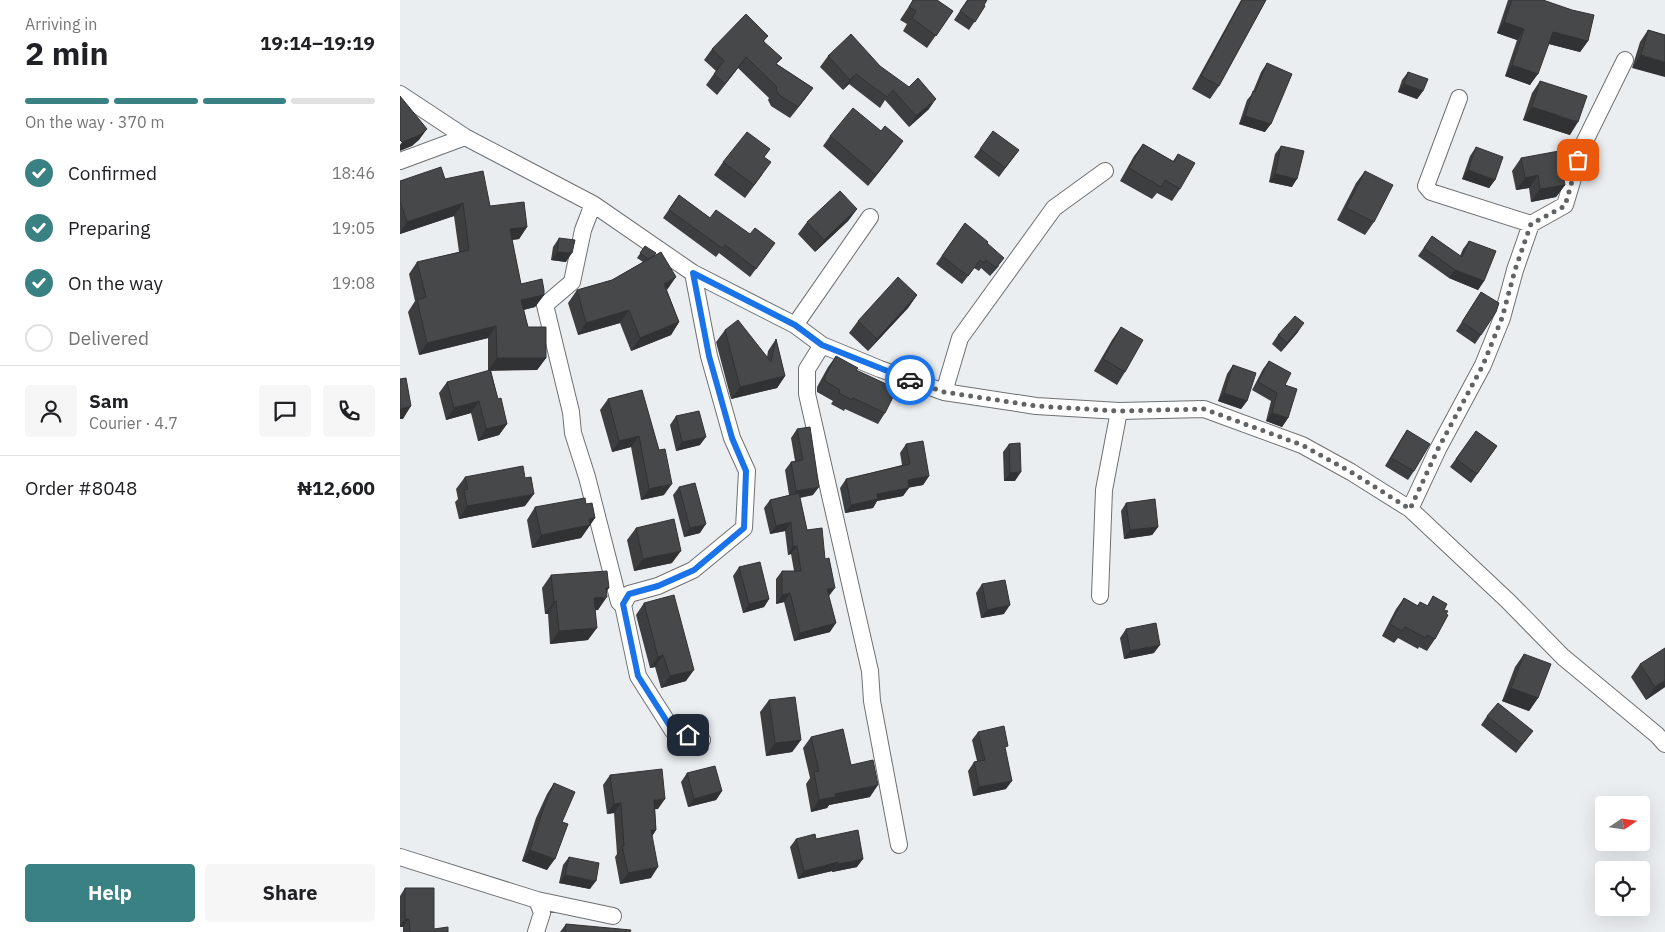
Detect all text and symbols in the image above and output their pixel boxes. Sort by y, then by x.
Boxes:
text: Arriving in [25,14,97,34]
text: 19:14–19:19 [260,31,375,55]
text: 2 min [25,32,109,74]
text: On the way · 370 m [25,112,164,132]
pin [1557,139,1599,181]
icon: bag [1564,146,1592,174]
icon: check [25,159,53,187]
text: Confirmed [68,161,157,185]
text: 18:46 [332,163,375,183]
icon: check [25,214,53,242]
text: Preparing [68,216,150,240]
text: 19:05 [332,218,375,238]
icon: check [25,269,53,297]
text: On the way [68,271,163,295]
text: 19:08 [332,273,375,293]
text: Delivered [68,326,149,350]
courier [885,355,935,405]
icon: car [896,366,924,394]
button: person [25,385,77,437]
button: chat [259,385,311,437]
button: phone [323,385,375,437]
text: Sam [89,389,129,413]
text: Courier · 4.7 [89,413,178,433]
text: Order #8048 [25,476,137,500]
text: ₦12,600 [297,476,375,500]
pin [667,714,709,756]
icon: home [674,721,702,749]
north arrow [1595,796,1650,851]
map controls [1595,796,1650,916]
button: locate [1595,861,1650,916]
button: Help [25,864,195,922]
button: Share [205,864,375,922]

